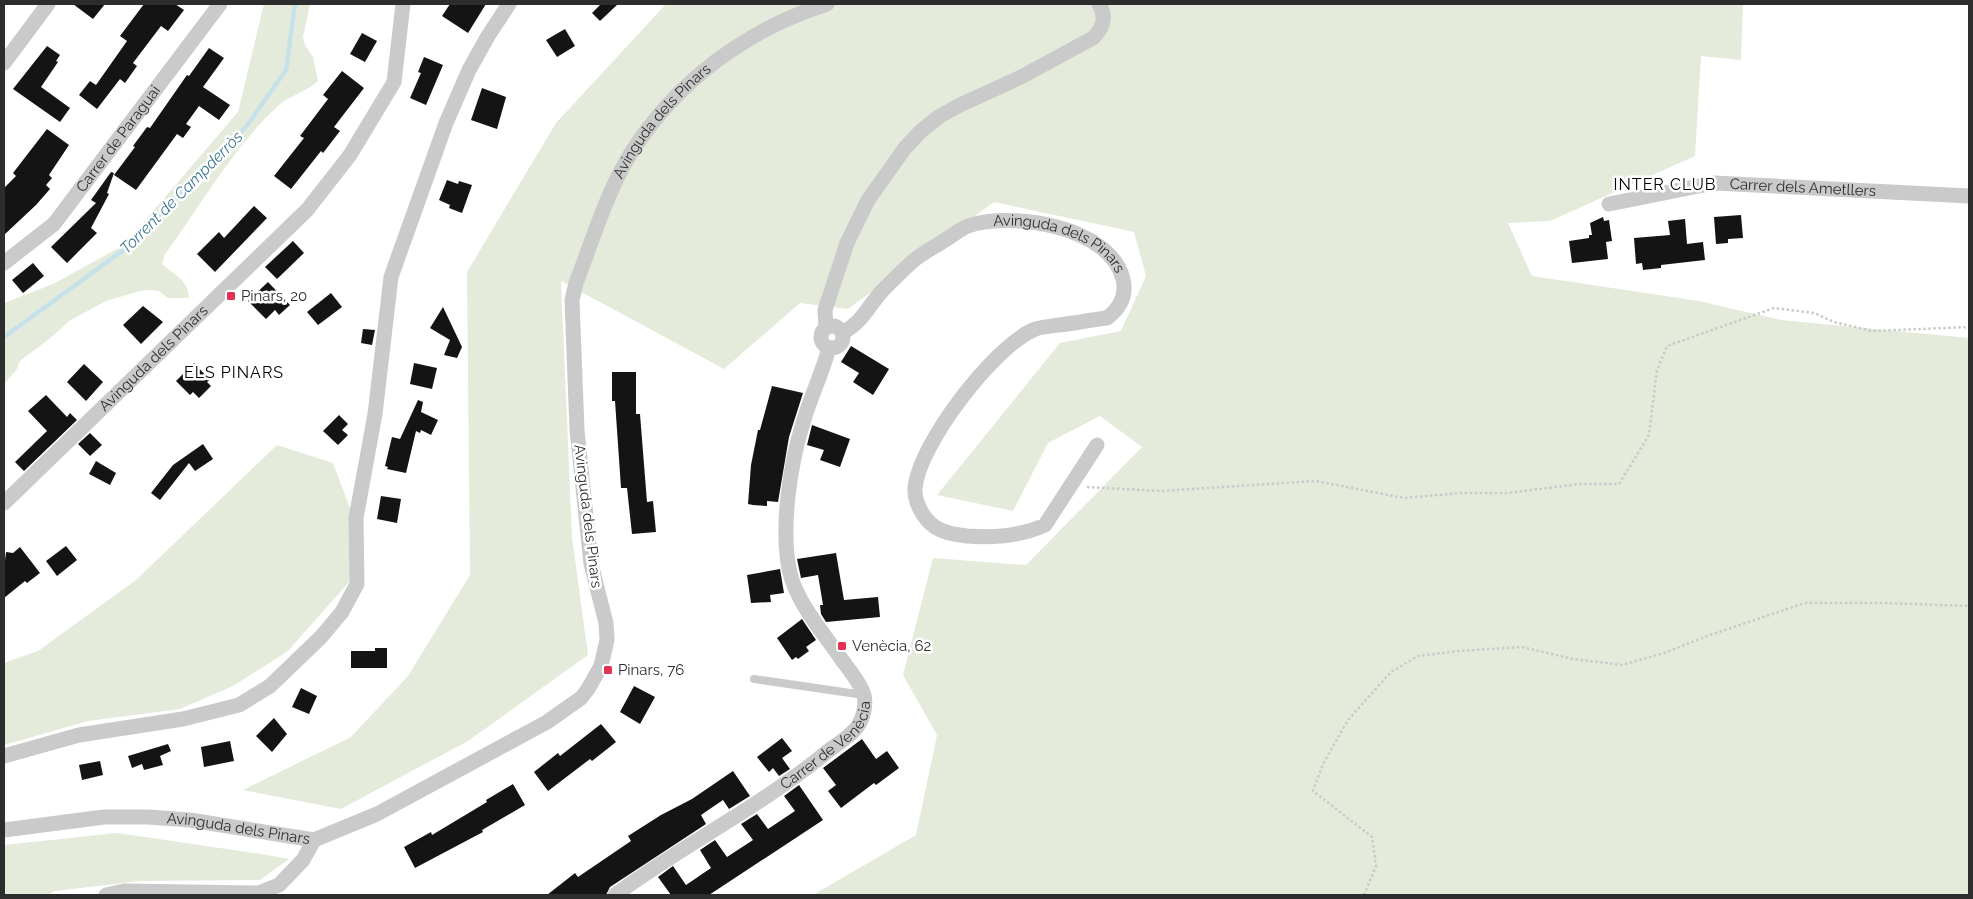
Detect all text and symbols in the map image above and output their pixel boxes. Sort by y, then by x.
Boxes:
street label: Avinguda dels Pinars [609,60,714,182]
street label: Carrer de Paraguai [72,82,164,196]
water label: Torrent de Campderròs [116,127,247,258]
district label: INTER CLUB [1614,175,1716,194]
street label: Carrer dels Ametllers [1729,175,1876,200]
street label: Avinguda dels Pinars [993,211,1129,276]
place label: Pinars, 20 [241,287,307,305]
marker: Pinars, 20 [225,290,237,302]
street label: Avinguda dels Pinars [95,302,212,415]
district label: ELS PINARS [184,363,284,382]
street label: Avinguda dels Pinars [570,443,606,589]
place label: Venècia, 62 [852,637,931,655]
marker: Venècia, 62 [836,640,848,652]
place label: Pinars, 76 [618,661,684,679]
marker: Pinars, 76 [602,664,614,676]
street label: Carrer de Venècia [777,701,874,793]
street label: Avinguda dels Pinars [166,809,311,848]

